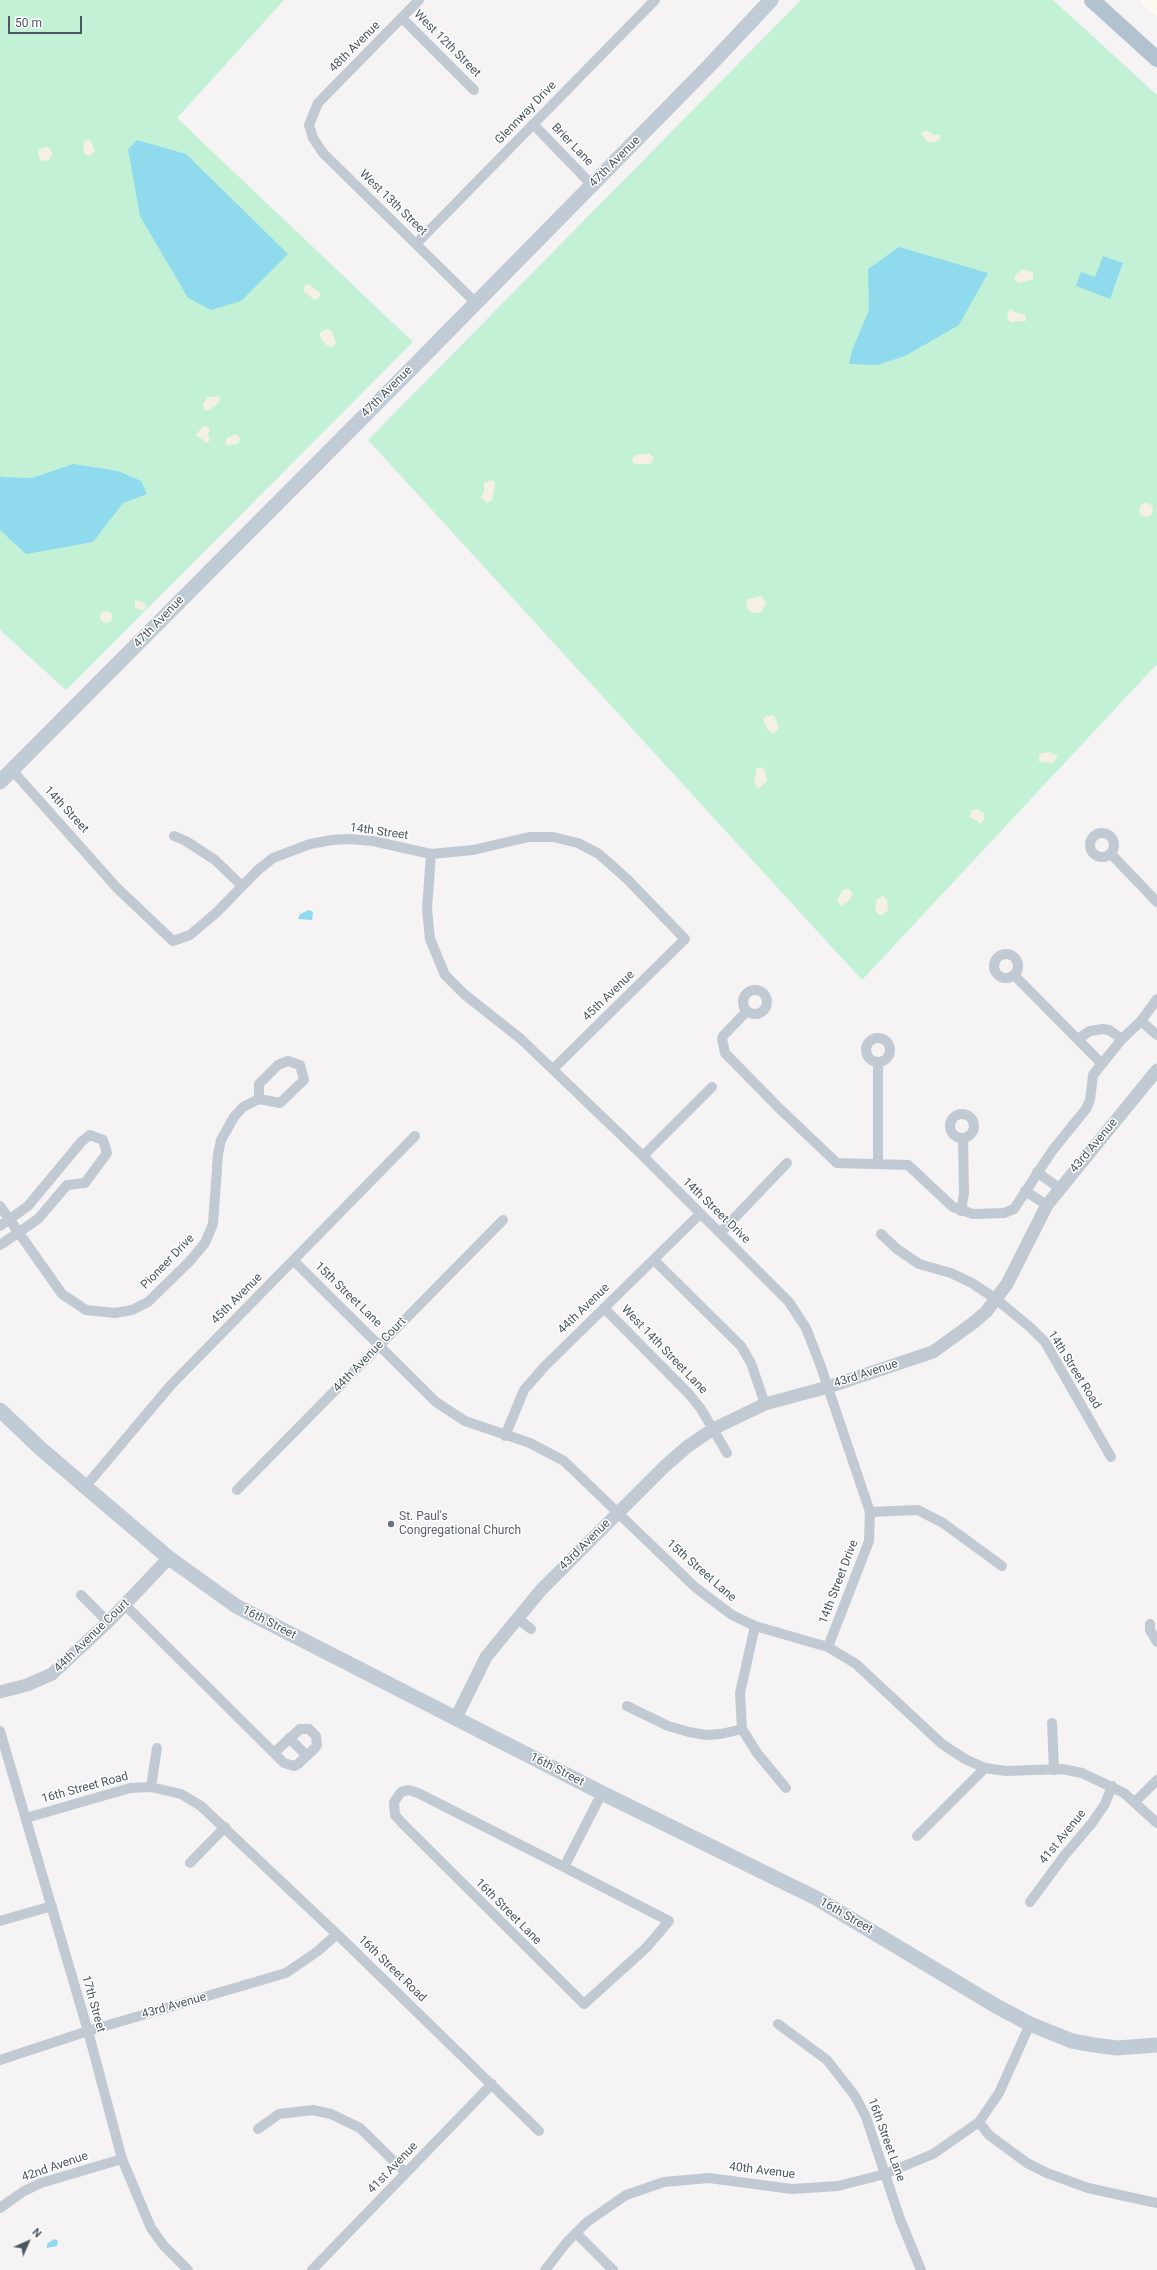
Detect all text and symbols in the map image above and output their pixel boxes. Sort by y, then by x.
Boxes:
scale bar [10,8,84,34]
street label: West 12th Street [411,8,483,80]
text: 50 m [15,16,42,30]
street label: 48th Avenue [326,18,384,76]
street label: Glennway Drive [492,79,560,147]
street label: Brier Lane [548,121,596,169]
street label: 47th Avenue [586,133,644,191]
street label: West 13th Street [356,167,430,239]
street label: 47th Avenue [358,363,416,421]
street label: 47th Avenue [131,593,187,651]
street label: 14th Street [41,784,91,836]
street label: 14th Street [349,821,409,843]
street label: 45th Avenue [580,968,638,1024]
street label: 43rd Avenue [1067,1116,1121,1176]
street label: 14th Street Drive [679,1175,753,1247]
street label: Pioneer Drive [138,1232,198,1292]
street label: 15th Street Lane [311,1259,385,1331]
street label: 45th Avenue [208,1270,266,1328]
street label: 44th Avenue [555,1281,613,1337]
street label: West 14th Street Lane [618,1303,710,1397]
street label: 44th Avenue Court [331,1314,409,1396]
street label: 14th Street Road [1044,1328,1104,1412]
street label: 43rd Avenue [832,1357,900,1391]
place label: St. Paul's Congregational Church [399,1510,521,1538]
street label: 43rd Avenue [556,1516,614,1574]
marker: St. Paul's Congregational Church [386,1519,396,1529]
street label: 15th Street Lane [663,1537,739,1605]
street label: 14th Street Drive [816,1538,862,1626]
street label: 44th Avenue Court [51,1597,133,1675]
street label: 16th Street [240,1603,298,1643]
street label: 16th Street [528,1750,586,1790]
street label: 16th Street Road [40,1770,130,1806]
street label: 41st Avenue [1037,1807,1089,1867]
street label: 16th Street Lane [472,1876,544,1948]
street label: 16th Street [817,1895,875,1937]
street label: 16th Street Road [355,1933,429,2005]
street label: 17th Street [78,1974,108,2034]
street label: 43rd Avenue [140,1990,208,2022]
street label: 16th Street Lane [864,2096,908,2184]
street label: 41st Avenue [365,2139,421,2197]
street label: 42nd Avenue [20,2149,90,2185]
street label: 40th Avenue [728,2160,796,2182]
north arrow [8,2222,48,2262]
text: N [29,2226,44,2240]

